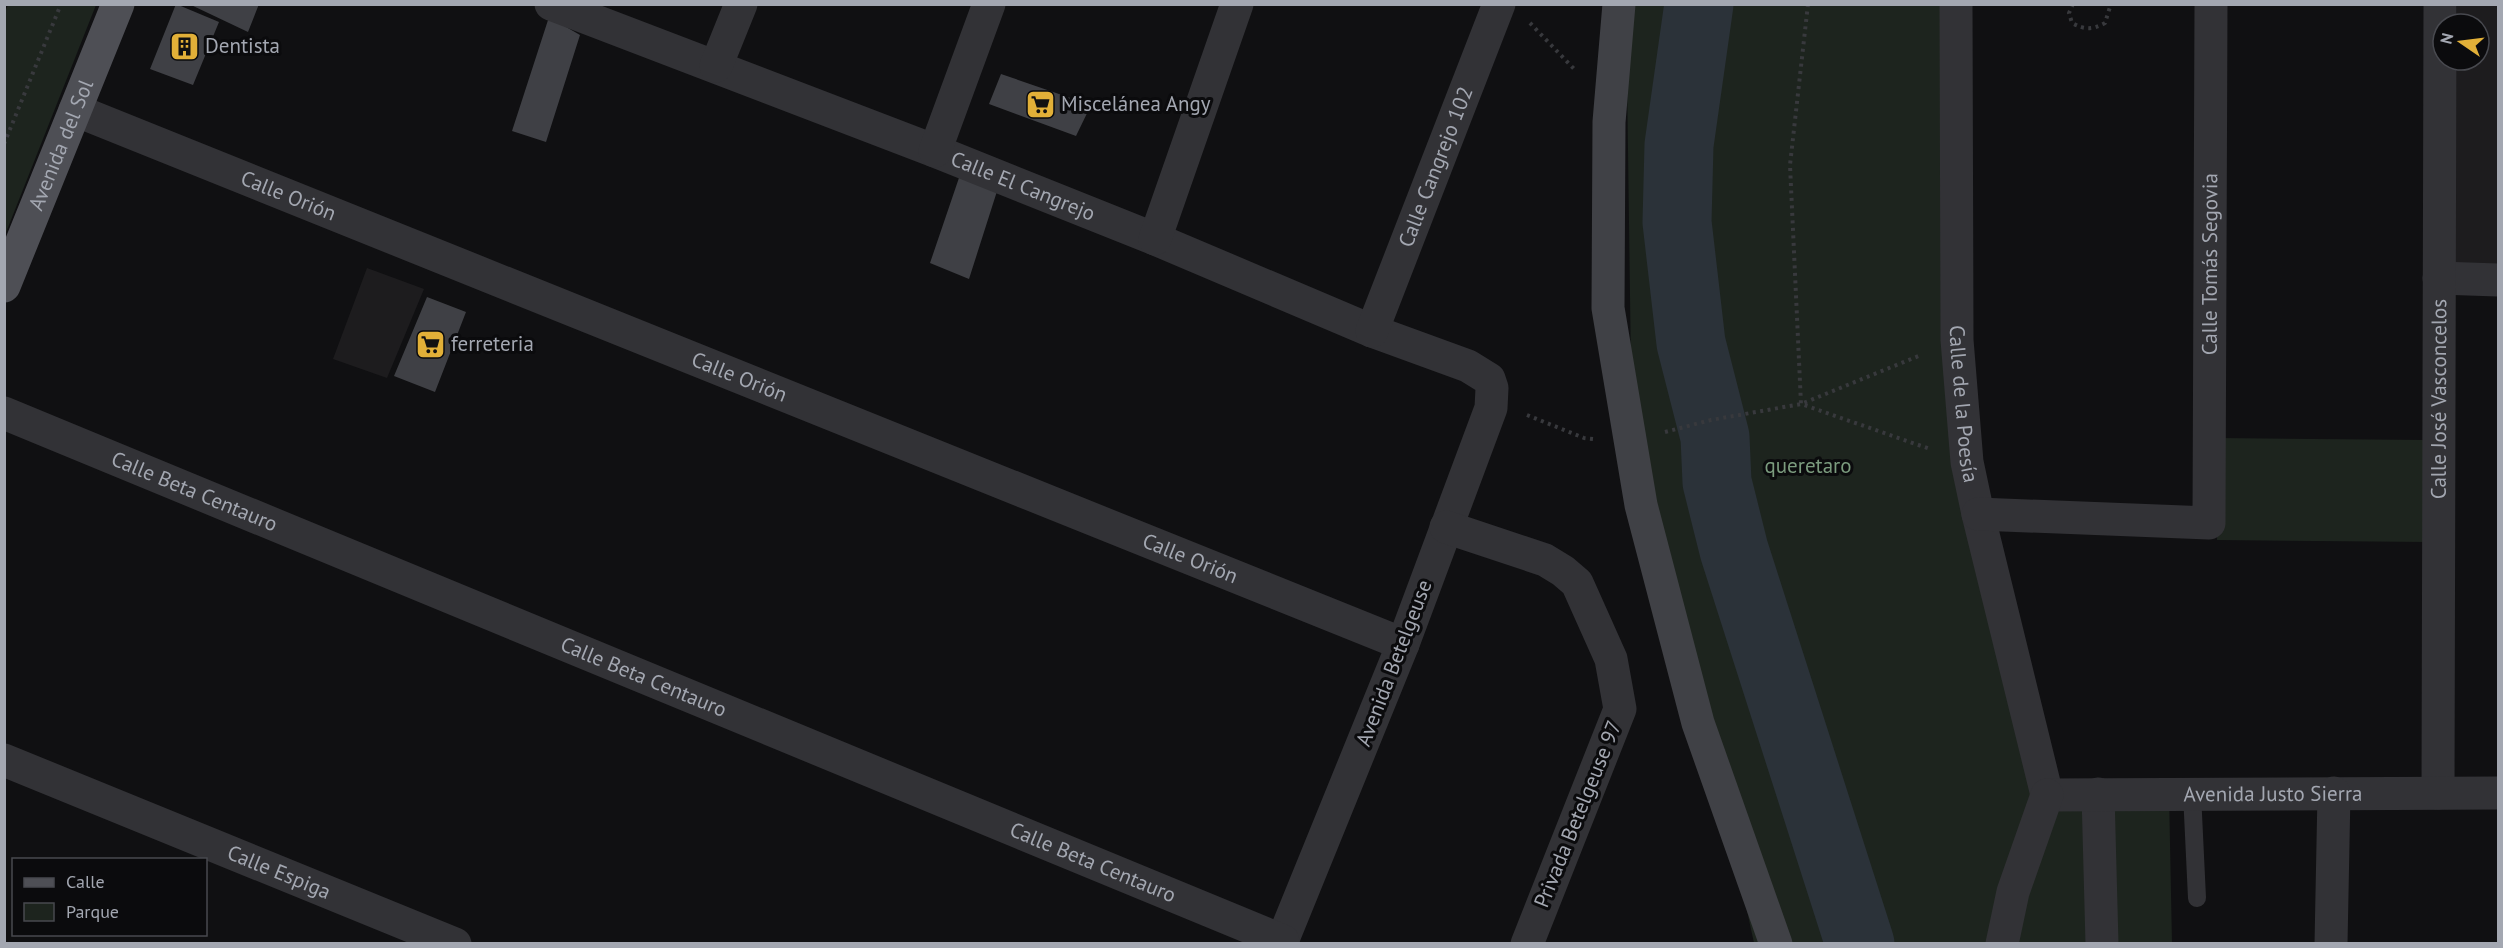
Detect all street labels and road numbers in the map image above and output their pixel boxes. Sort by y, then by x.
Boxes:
street label: Avenida del Sol [22,75,99,214]
street label: Calle Cangrejo 102 [1392,83,1479,251]
street label: Calle El Cangrejo [947,145,1099,227]
street label: Calle Orión [237,164,340,227]
street label: Calle Tomás Segovia [2196,173,2223,355]
street label: Calle José Vasconcelos [2425,299,2452,499]
street label: Calle de la Poesía [1944,325,1985,485]
street label: Calle Orión [688,345,791,408]
street label: Calle Beta Centauro [107,445,282,537]
street label: Calle Orión [1139,527,1242,589]
street label: Avenida Betelgeuse [1349,576,1438,750]
street label: Calle Beta Centauro [557,630,731,723]
street label: Privada Betelgeuse 97 [1528,716,1627,911]
street label: Avenida Justo Sierra [2184,780,2362,807]
street label: Calle Beta Centauro [1006,816,1180,908]
street label: Calle Espiga [223,839,335,905]

